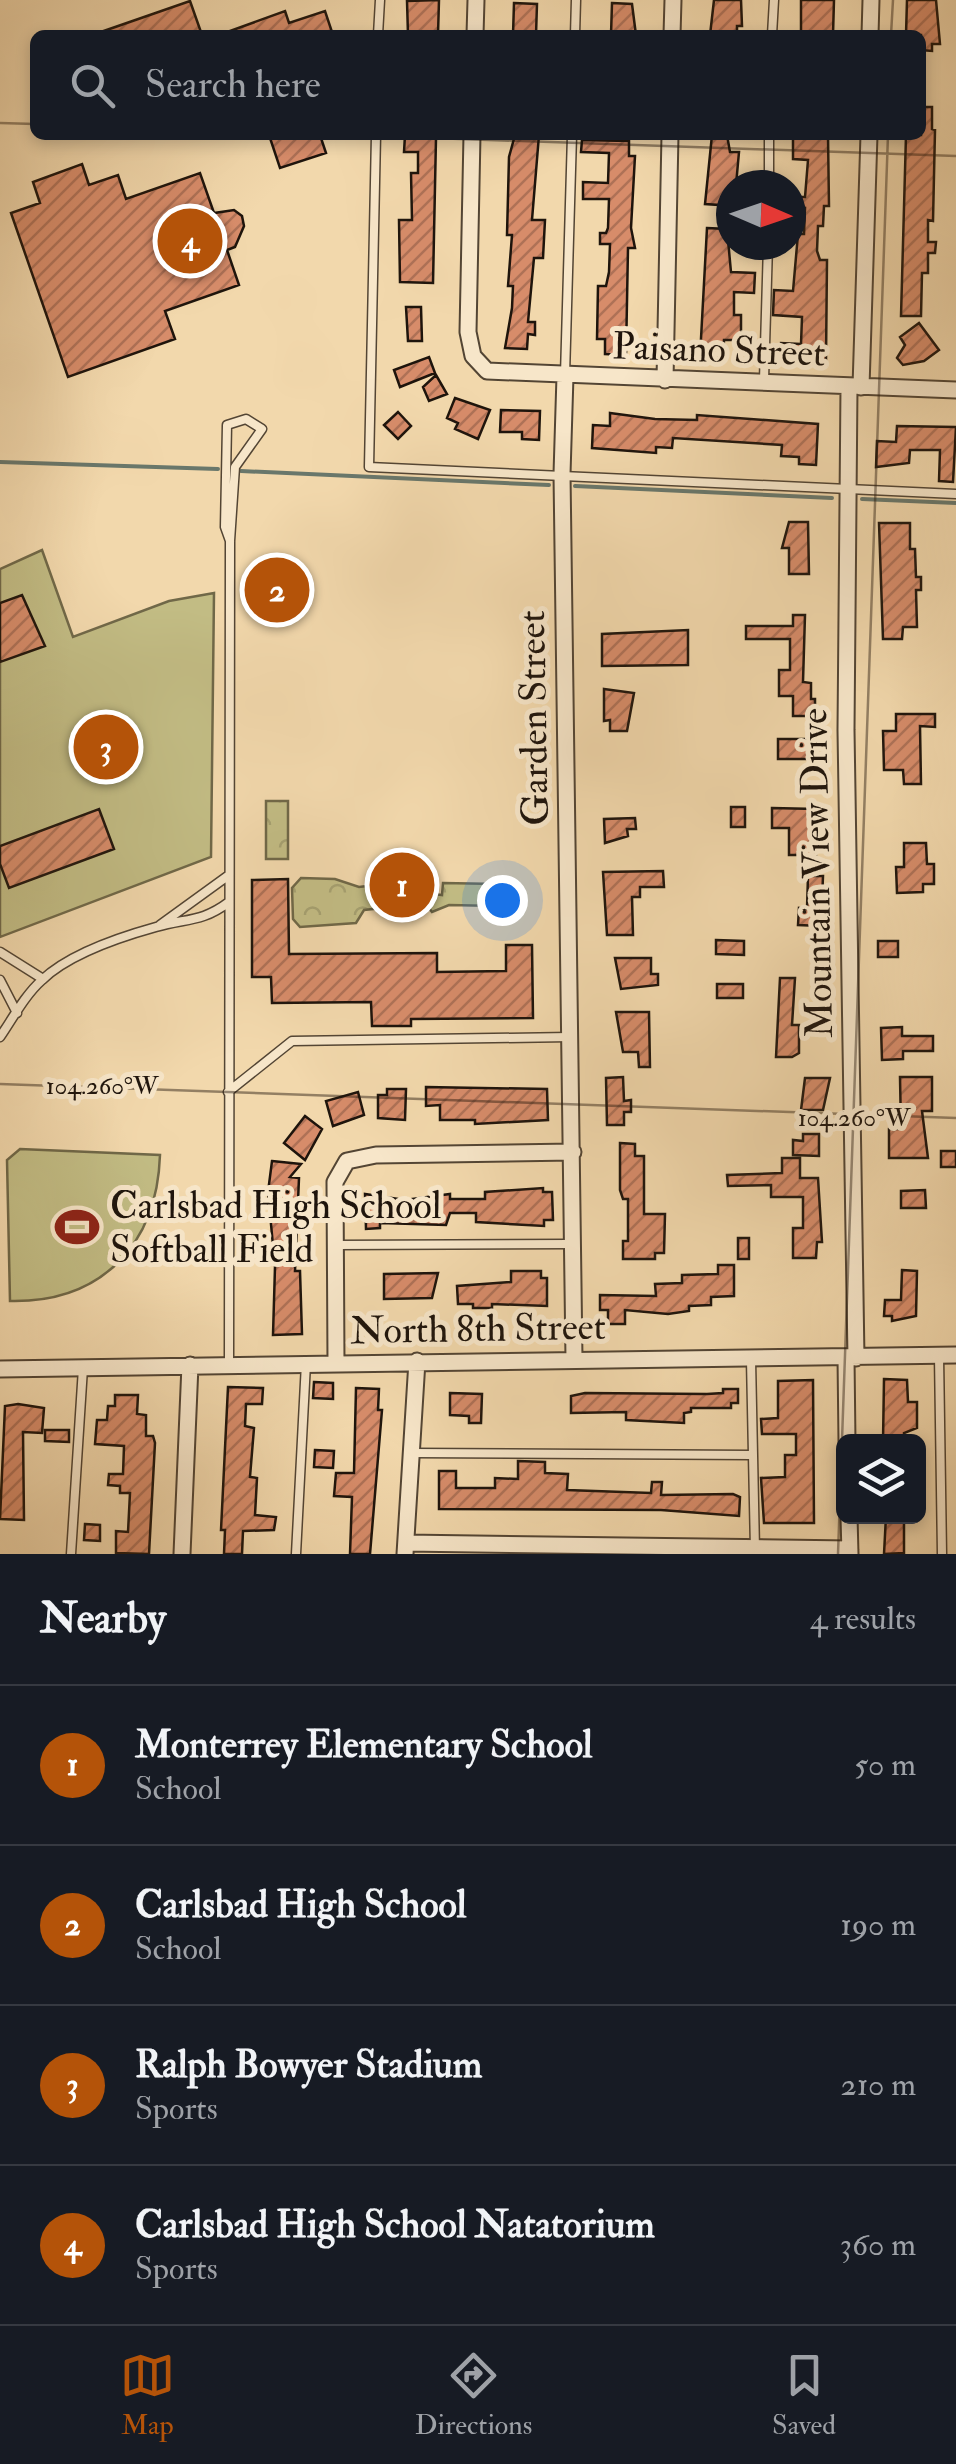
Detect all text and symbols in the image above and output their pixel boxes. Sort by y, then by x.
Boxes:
search box [30,30,926,140]
icon: search [65,58,120,113]
text: Search here [145,61,321,109]
north arrow [716,170,806,260]
pin: 4 [158,204,222,278]
street label: Paisano Street [612,322,826,378]
pin: 2 [244,552,310,628]
street label: Garden Street [508,610,560,826]
street label: Mountain View Drive [790,707,844,1038]
pin: 3 [74,710,138,784]
pin: 1 [370,848,434,922]
your location [477,875,528,926]
text: 104.260°W [46,1071,160,1102]
text: 104.260°W [798,1103,912,1134]
place label: Carlsbad High School Softball Field [110,1182,442,1274]
sports icon: Carlsbad High School Softball Field [53,1203,101,1251]
street label: North 8th Street [350,1303,606,1355]
map controls [836,1434,926,1524]
button: layers [836,1434,926,1524]
text: Nearby [40,1593,166,1645]
text: 4 results [810,1599,916,1639]
text: Monterrey Elementary School [135,1721,593,1769]
text: 1 [67,1745,78,1785]
text: 50 m [854,1745,916,1785]
text: School [135,1769,221,1809]
text: Carlsbad High School [135,1881,466,1929]
text: 2 [64,1905,81,1945]
text: 190 m [840,1905,916,1945]
text: School [135,1929,221,1969]
text: Ralph Bowyer Stadium [135,2041,482,2089]
text: 3 [66,2065,79,2105]
text: 210 m [841,2065,916,2105]
text: Sports [135,2089,218,2129]
text: Carlsbad High School Natatorium [135,2201,655,2249]
text: 4 [64,2225,81,2265]
text: 360 m [840,2225,916,2265]
text: Sports [135,2249,218,2289]
tab: Map [120,2348,175,2443]
tab: Directions [415,2348,532,2443]
tab: Saved [772,2348,836,2443]

